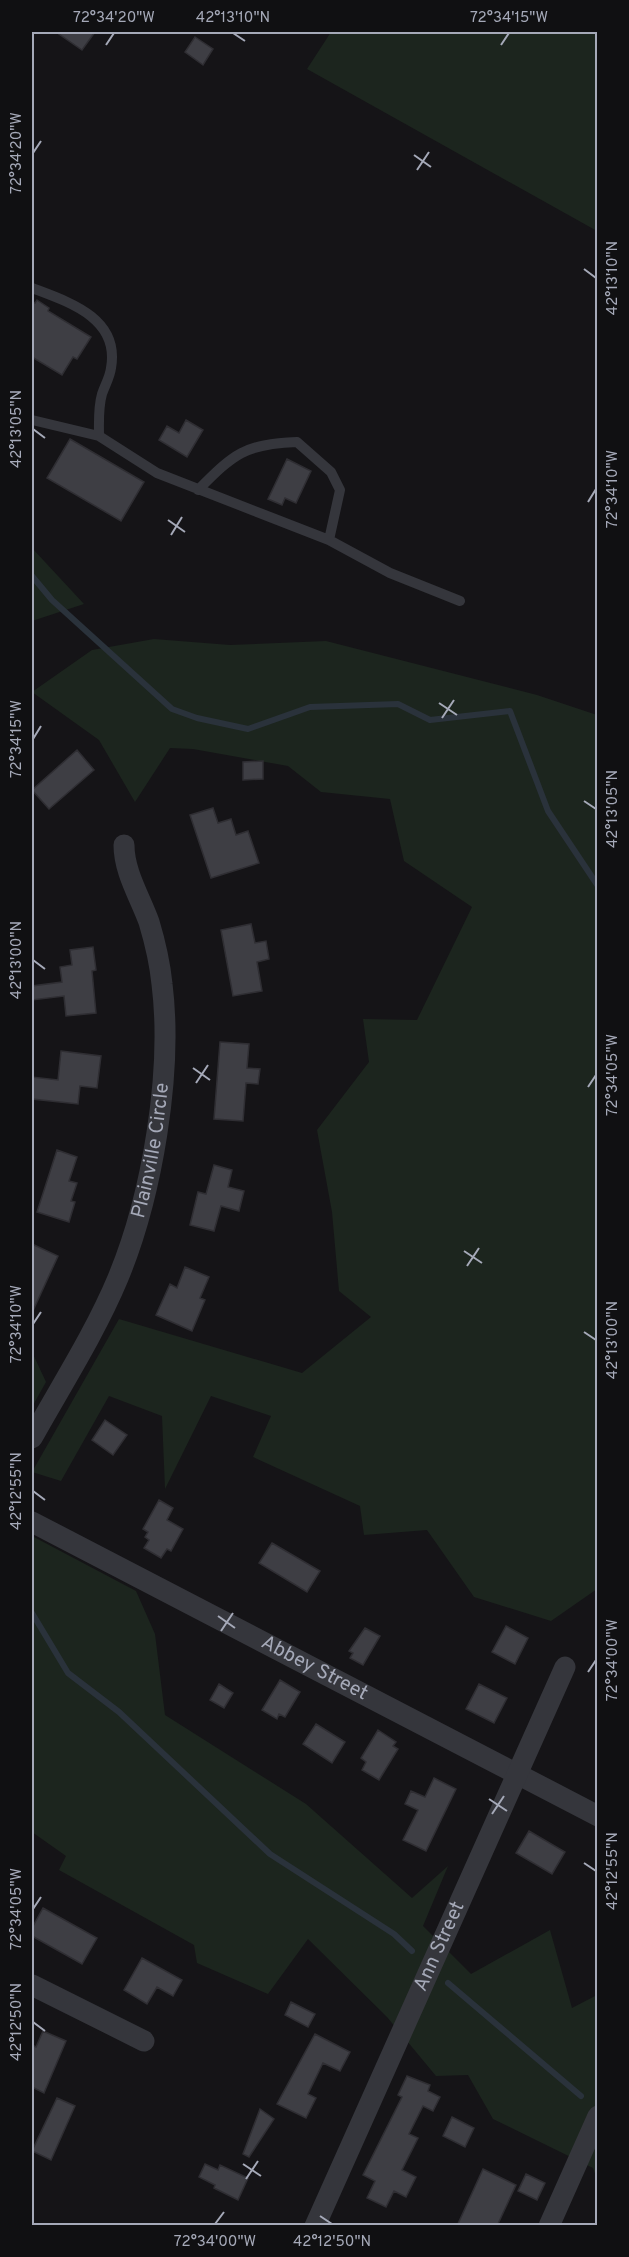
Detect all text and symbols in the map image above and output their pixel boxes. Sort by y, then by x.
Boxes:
text: 72°34'20"W [73,9,155,28]
text: 42°13'10"N [196,9,270,28]
text: 72°34'15"W [470,9,548,28]
text: 72°34'20"W [8,112,27,194]
text: 42°13'10"N [604,241,623,315]
text: 42°13'05"N [8,390,27,468]
text: 72°34'10"W [604,450,623,528]
text: 72°34'15"W [8,700,27,778]
text: 42°13'05"N [604,770,623,848]
text: 42°13'00"N [8,921,27,999]
text: 72°34'05"W [604,1034,623,1116]
street label: Plainville Circle [126,1082,176,1221]
text: 72°34'10"W [8,1285,27,1363]
text: 42°13'00"N [604,1301,623,1379]
text: 42°12'55"N [8,1452,27,1530]
text: 72°34'00"W [604,1619,623,1701]
street label: Abbey Street [256,1630,372,1707]
text: 42°12'55"N [604,1832,623,1910]
text: 72°34'05"W [8,1868,27,1950]
street label: Ann Street [408,1897,471,1996]
text: 42°12'50"N [8,1983,27,2061]
text: 72°34'00"W [174,2233,256,2252]
text: 42°12'50"N [293,2233,371,2252]

